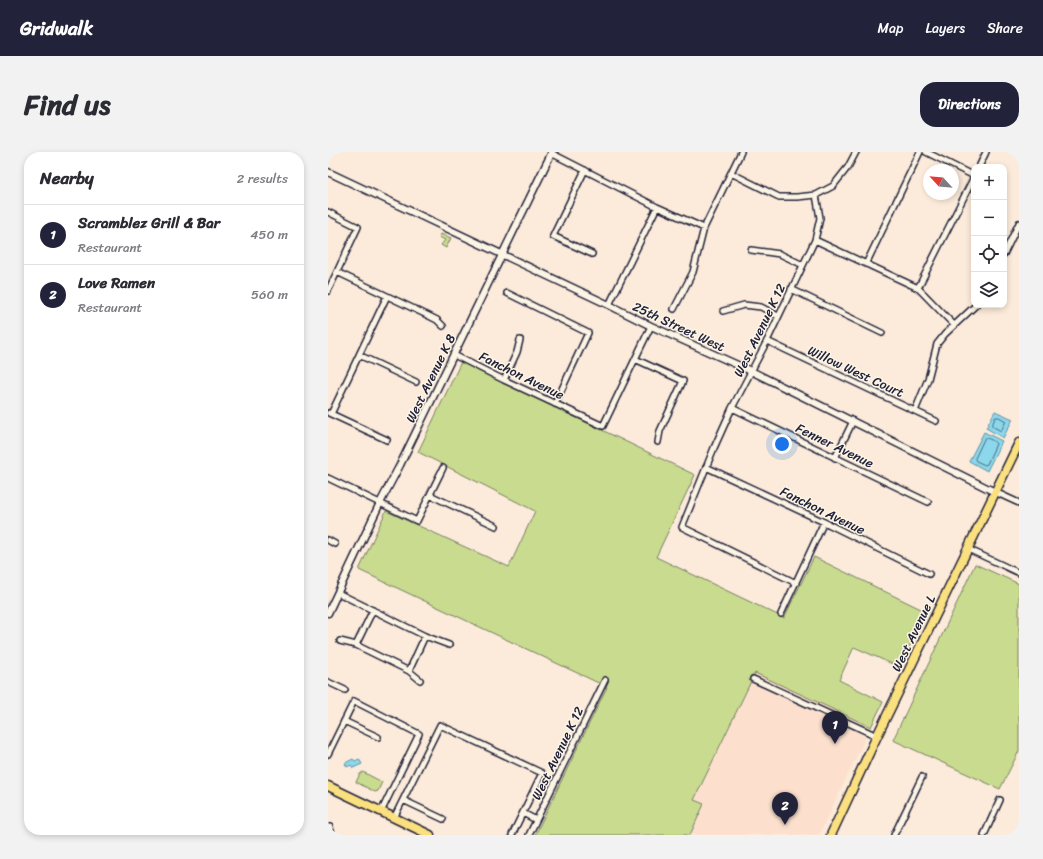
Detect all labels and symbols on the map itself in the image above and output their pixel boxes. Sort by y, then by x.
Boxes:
north arrow [923,164,959,200]
street label: West Avenue K 12 [727,279,792,381]
street label: 25th Street West [629,295,729,358]
street label: West Avenue K 8 [399,330,462,426]
street label: Willow West Court [804,339,908,404]
street label: Fanchon Avenue [475,345,569,406]
street label: Fenner Avenue [792,417,878,474]
your location [772,434,792,454]
street label: Fanchon Avenue [776,480,870,541]
street label: West Avenue L [885,591,942,676]
street label: West Avenue K 12 [525,702,590,804]
pin: 1 [822,711,848,744]
pin: 2 [772,792,798,825]

